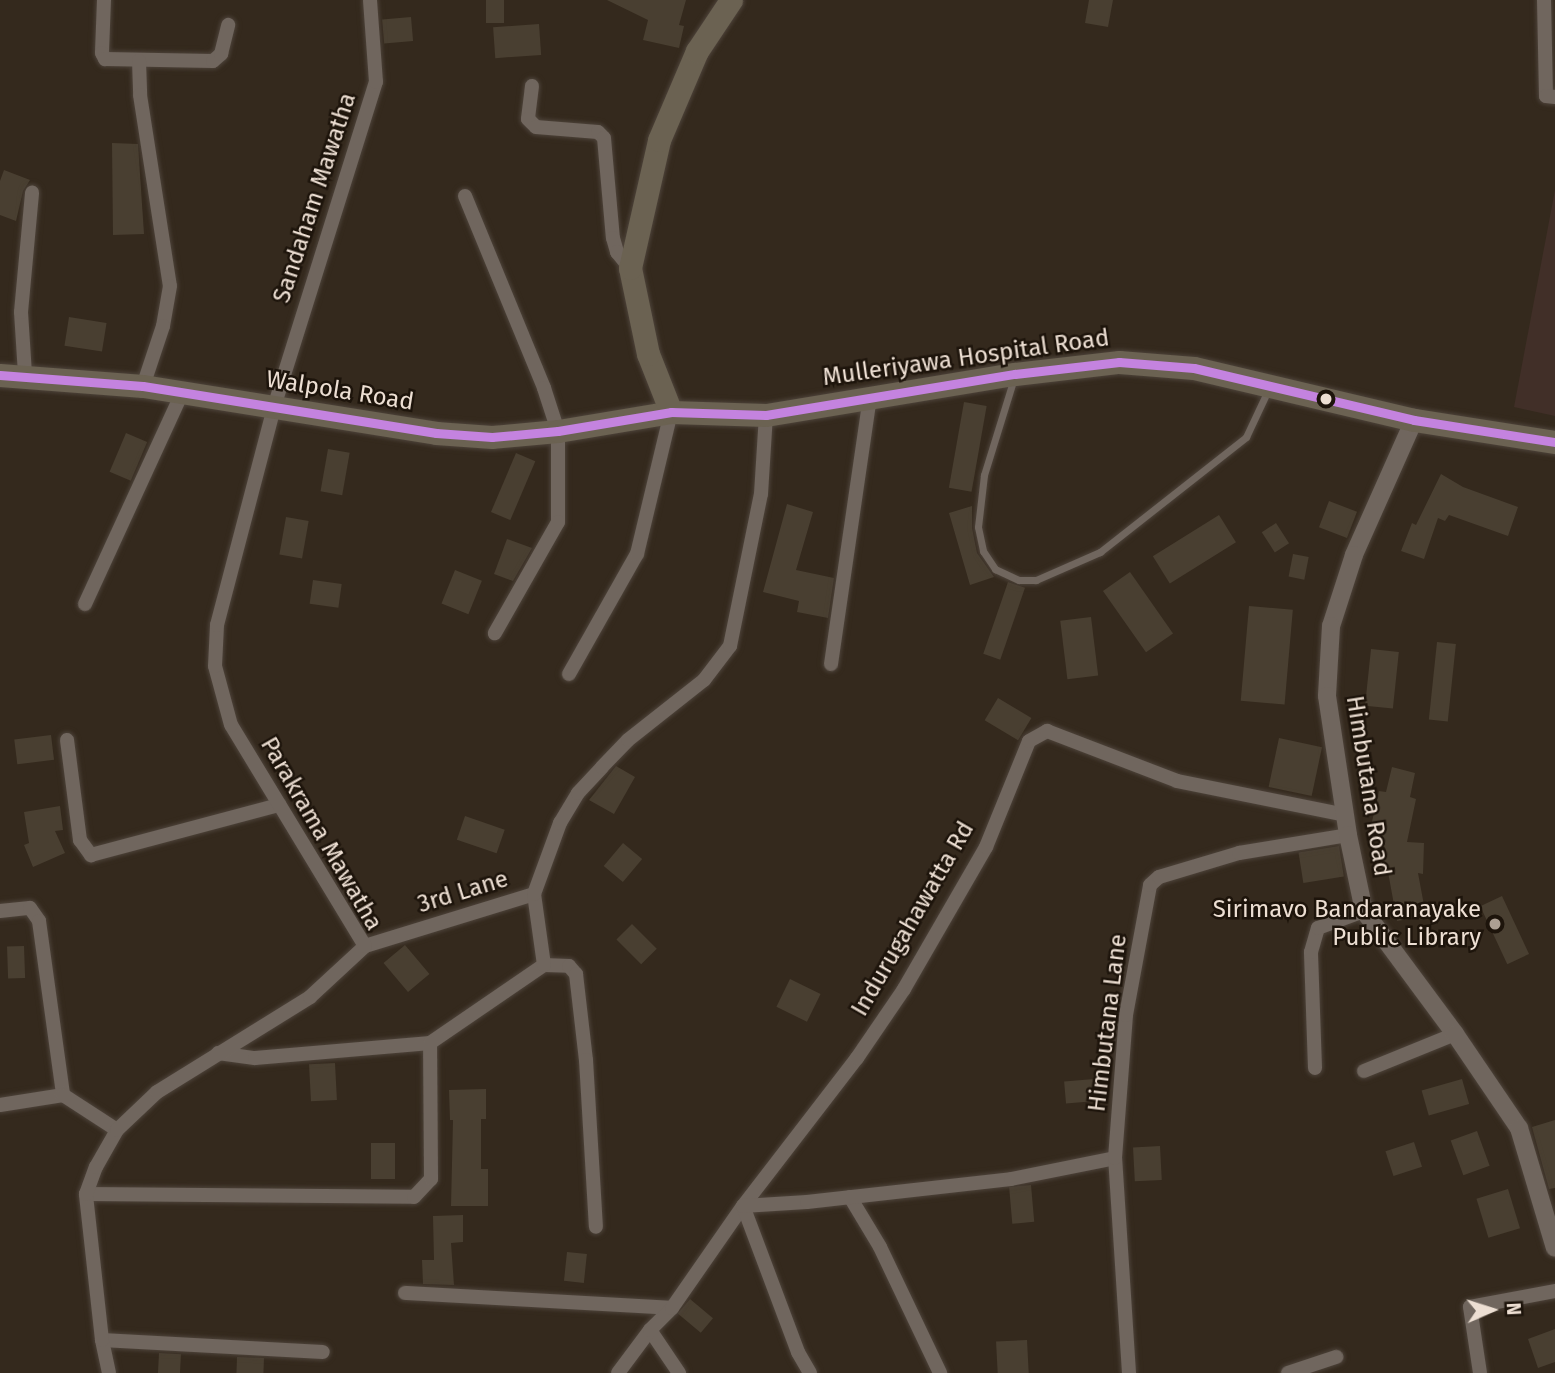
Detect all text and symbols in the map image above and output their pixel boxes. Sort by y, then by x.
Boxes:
street label: Sandaham Mawatha [267,89,363,307]
street label: Mulleriyawa Hospital Road [821,324,1111,392]
street label: Walpola Road [264,365,416,417]
unlabelled marker [1319,392,1333,406]
street label: Himbutana Road [1340,694,1396,878]
street label: Parakrama Mawatha [254,732,388,936]
street label: Indurugahawatta Rd [846,817,980,1021]
street label: 3rd Lane [414,865,512,919]
place label: Sirimavo Bandaranayake Public Library [1213,896,1481,952]
marker: Sirimavo Bandaranayake Public Library [1487,916,1503,932]
street label: Himbutana Lane [1083,932,1133,1114]
north arrow [1457,1275,1527,1345]
text: N [1502,1302,1525,1316]

